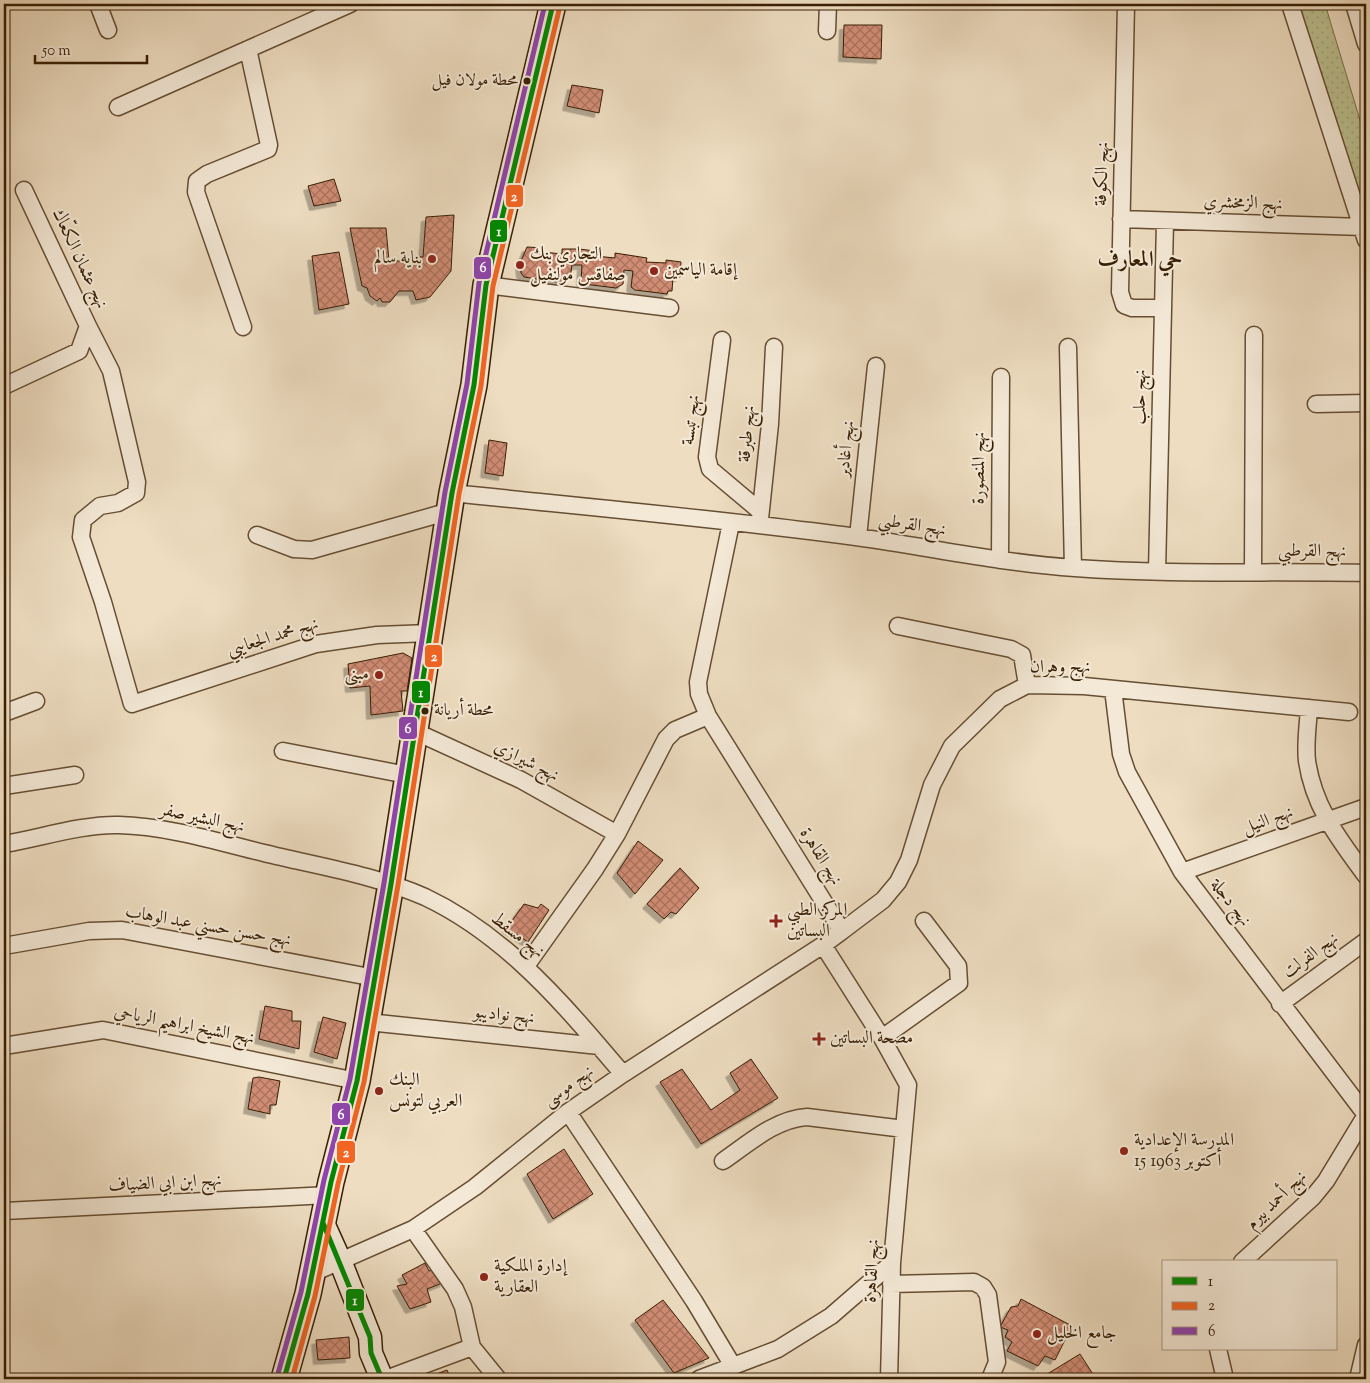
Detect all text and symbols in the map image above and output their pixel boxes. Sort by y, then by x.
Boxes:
scale bar [35,32,148,64]
text: 50 m [41,41,71,62]
place label: محطة مولان فيل [431,69,519,93]
marker: محطة مولان فيل [522,76,532,86]
street label: نهج الكوفة [1089,141,1118,207]
line badge: 2 [505,184,524,208]
text: 2 [511,188,518,208]
street label: نهج الزمخشري [1203,190,1283,219]
street label: نهج عثمان الكعّاك [43,204,115,314]
line badge: 1 [489,219,508,243]
text: 1 [497,223,502,243]
place label: التجاري بنك صفاقس مولنفيل [530,242,626,289]
district label: حي المعارف [1098,245,1182,277]
place label: بناية سالم [374,246,422,273]
marker: بناية سالم [426,253,438,265]
line badge: 6 [473,256,492,280]
place label: إقامة الياسمين [664,258,738,284]
text: 6 [480,259,487,279]
marker: التجاري بنك صفاقس مولنفيل [514,259,526,271]
marker: إقامة الياسمين [648,265,660,277]
street label: نهج حلب [1128,369,1155,425]
street label: نهج تبسة [676,393,709,447]
street label: نهج طبرقة [733,404,764,464]
street label: نهج أغادير [829,419,864,481]
street label: نهج المنصورة [966,431,995,505]
street label: نهج القرطبي [876,508,948,546]
street label: نهج القرطبي [1278,538,1346,568]
street label: نهج محمد الجعايبي [224,612,322,665]
line badge: 2 [424,644,443,668]
text: 2 [431,648,438,668]
street label: نهج وهران [1030,655,1090,682]
place label: مبنى [345,662,369,688]
marker: مبنى [373,669,385,681]
line badge: 1 [411,680,431,704]
text: 1 [419,684,424,704]
place label: محطة أريانة [434,697,494,723]
marker: محطة أريانة [420,706,430,716]
line badge: 6 [398,716,418,740]
text: 6 [405,720,412,740]
street label: نهج شيرازي [489,735,563,790]
street label: نهج البشير صفر [155,797,247,842]
street label: نهج النيل [1239,800,1297,843]
street label: نهج القاهرة [791,823,848,891]
street label: نهج دجلة [1202,873,1257,933]
place label: المركز الطبي البساتين [787,898,847,945]
street label: نهج حسن حسني عبد الوهاب [123,900,293,956]
street label: نهج مسقط [484,907,550,966]
marker: المركز الطبي البساتين [769,914,783,928]
street label: نهج الفرلت [1277,927,1345,986]
street label: نهج الشيخ ابراهيم الرياحي [111,1000,257,1055]
street label: نهج نواديبو [470,1000,536,1033]
place label: مصحة البساتين [830,1026,913,1052]
marker: مصحة البساتين [812,1032,826,1046]
street label: نهج موسى [538,1060,600,1115]
place label: البنك العربي لتونس [389,1068,462,1115]
marker: البنك العربي لتونس [373,1085,385,1097]
line badge: 6 [331,1102,351,1126]
text: 6 [338,1106,345,1126]
place label: المدرسة الإعدادية 15 أكتوبر 1963 [1134,1128,1234,1175]
line badge: 2 [336,1140,356,1164]
text: 2 [343,1144,350,1164]
marker: المدرسة الإعدادية 15 أكتوبر 1963 [1118,1145,1130,1157]
street label: نهج أحمد بيرم [1239,1164,1314,1237]
street label: نهج ابن ابي الضياف [108,1168,222,1201]
street label: نهج القاهرة [858,1238,889,1304]
place label: إدارة الملكية العقارية [494,1254,568,1301]
legend [1162,1260,1338,1350]
marker: إدارة الملكية العقارية [478,1271,490,1283]
text: 1 [1208,1272,1213,1293]
line badge: 1 [345,1288,365,1312]
text: 1 [353,1292,358,1312]
text: 2 [1208,1296,1215,1317]
place label: جامع الخليل [1047,1321,1117,1348]
text: 6 [1208,1322,1215,1343]
marker: جامع الخليل [1031,1328,1043,1340]

